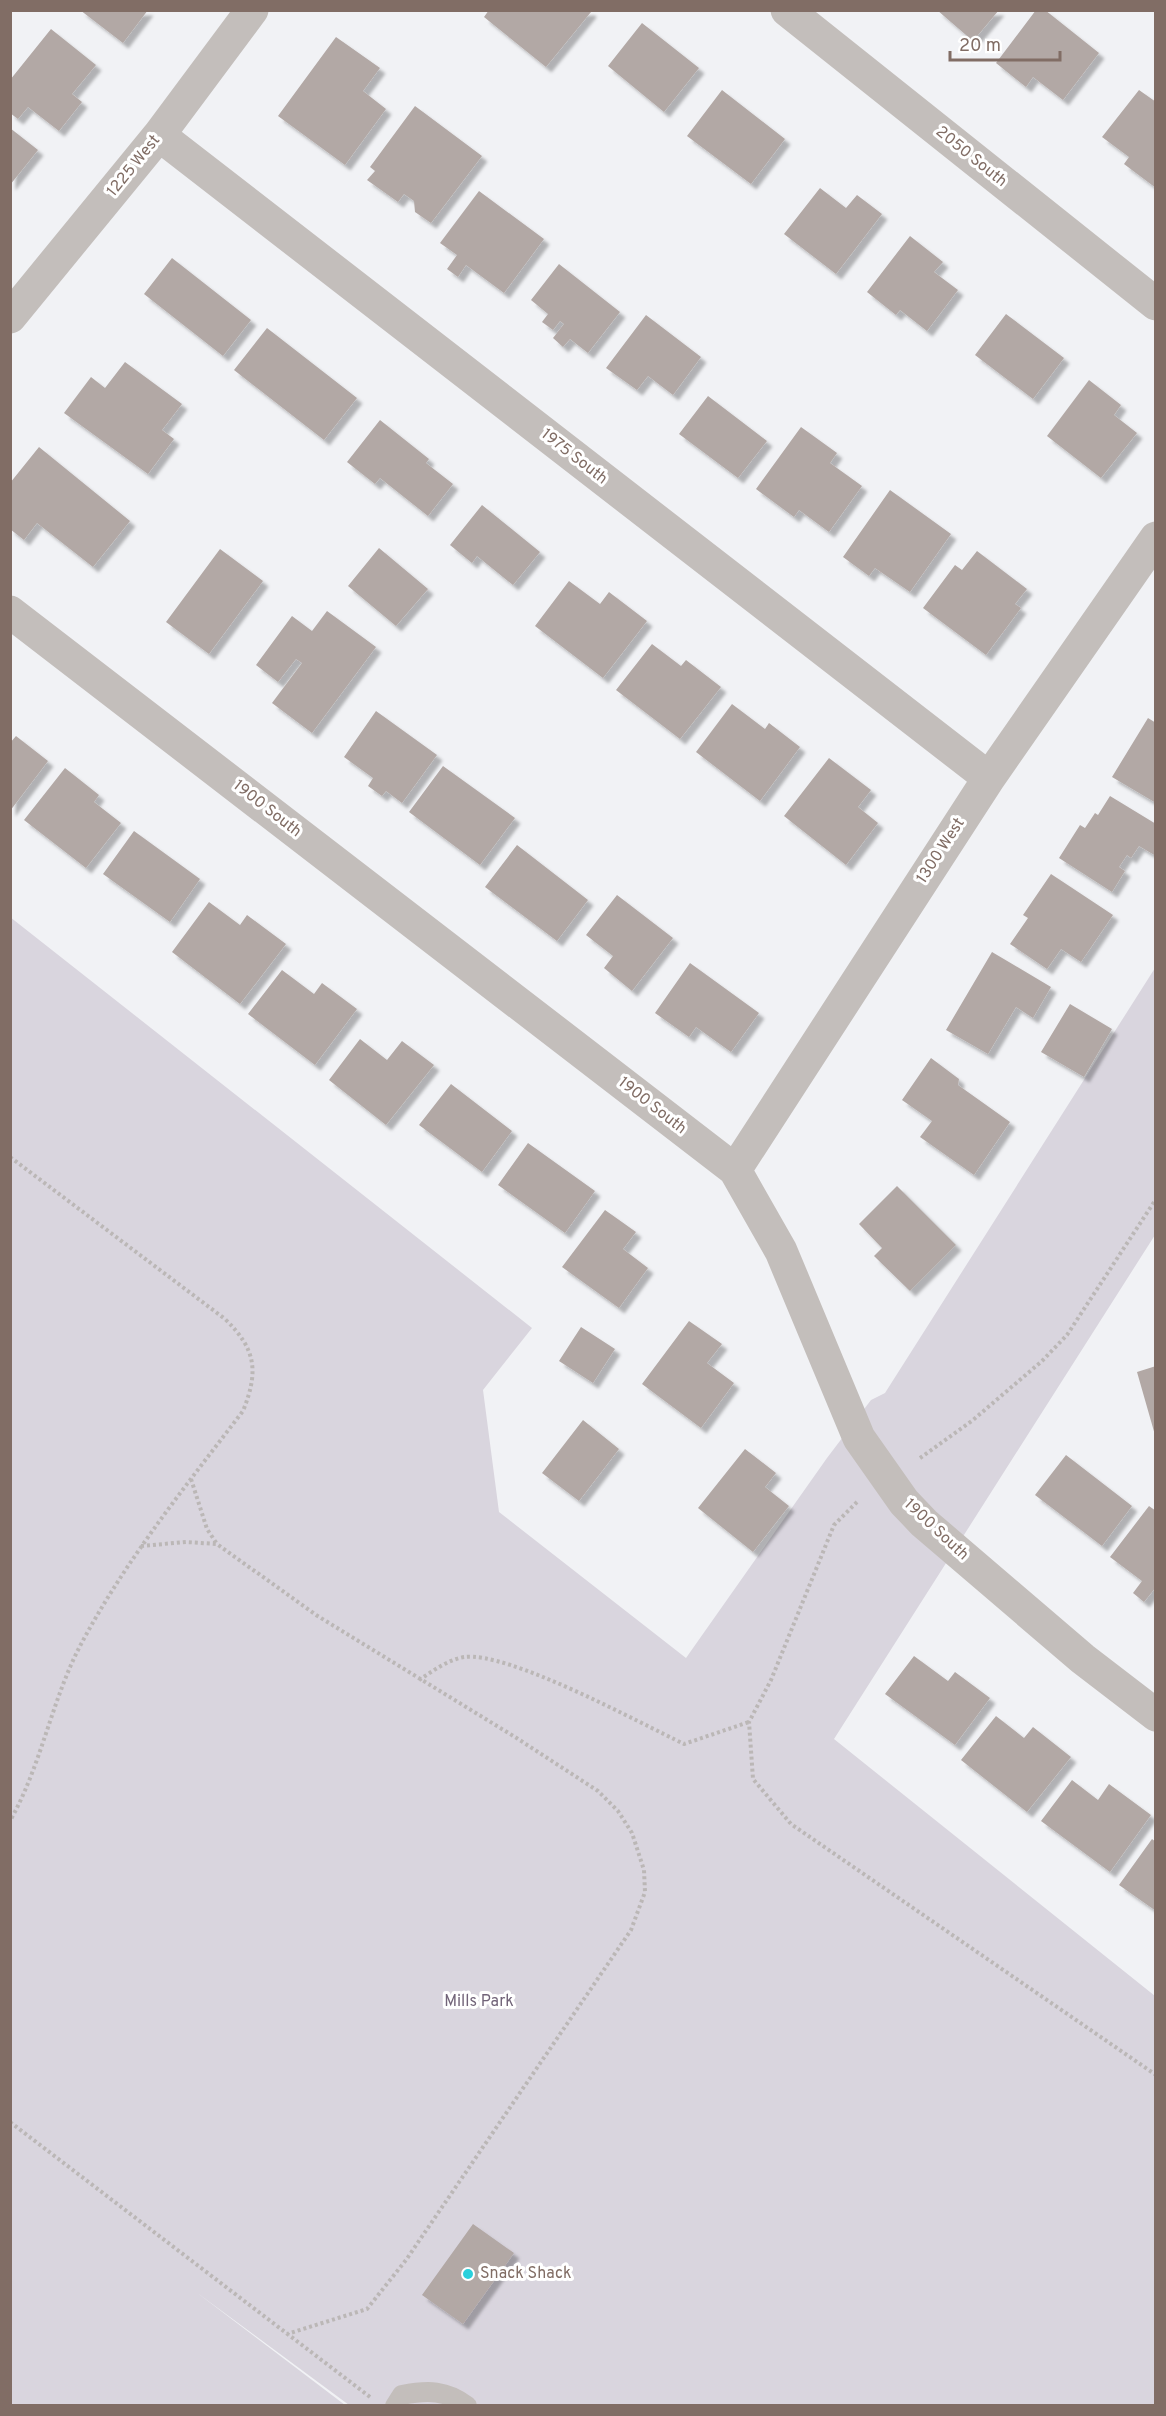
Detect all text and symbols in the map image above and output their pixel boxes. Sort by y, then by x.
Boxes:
scale bar [950,24,1060,62]
text: 20 m [959,35,1001,58]
street label: 2050 South [931,122,1011,192]
street label: 1225 West [103,131,165,201]
street label: 1975 South [537,425,611,489]
street label: 1900 South [229,776,305,842]
street label: 1300 West [912,814,970,888]
street label: 1900 South [614,1073,690,1139]
street label: 1900 South [899,1495,973,1565]
park label: Mills Park [444,1992,514,2012]
place label: Snack Shack [480,2264,571,2284]
marker: Snack Shack [461,2267,475,2281]

